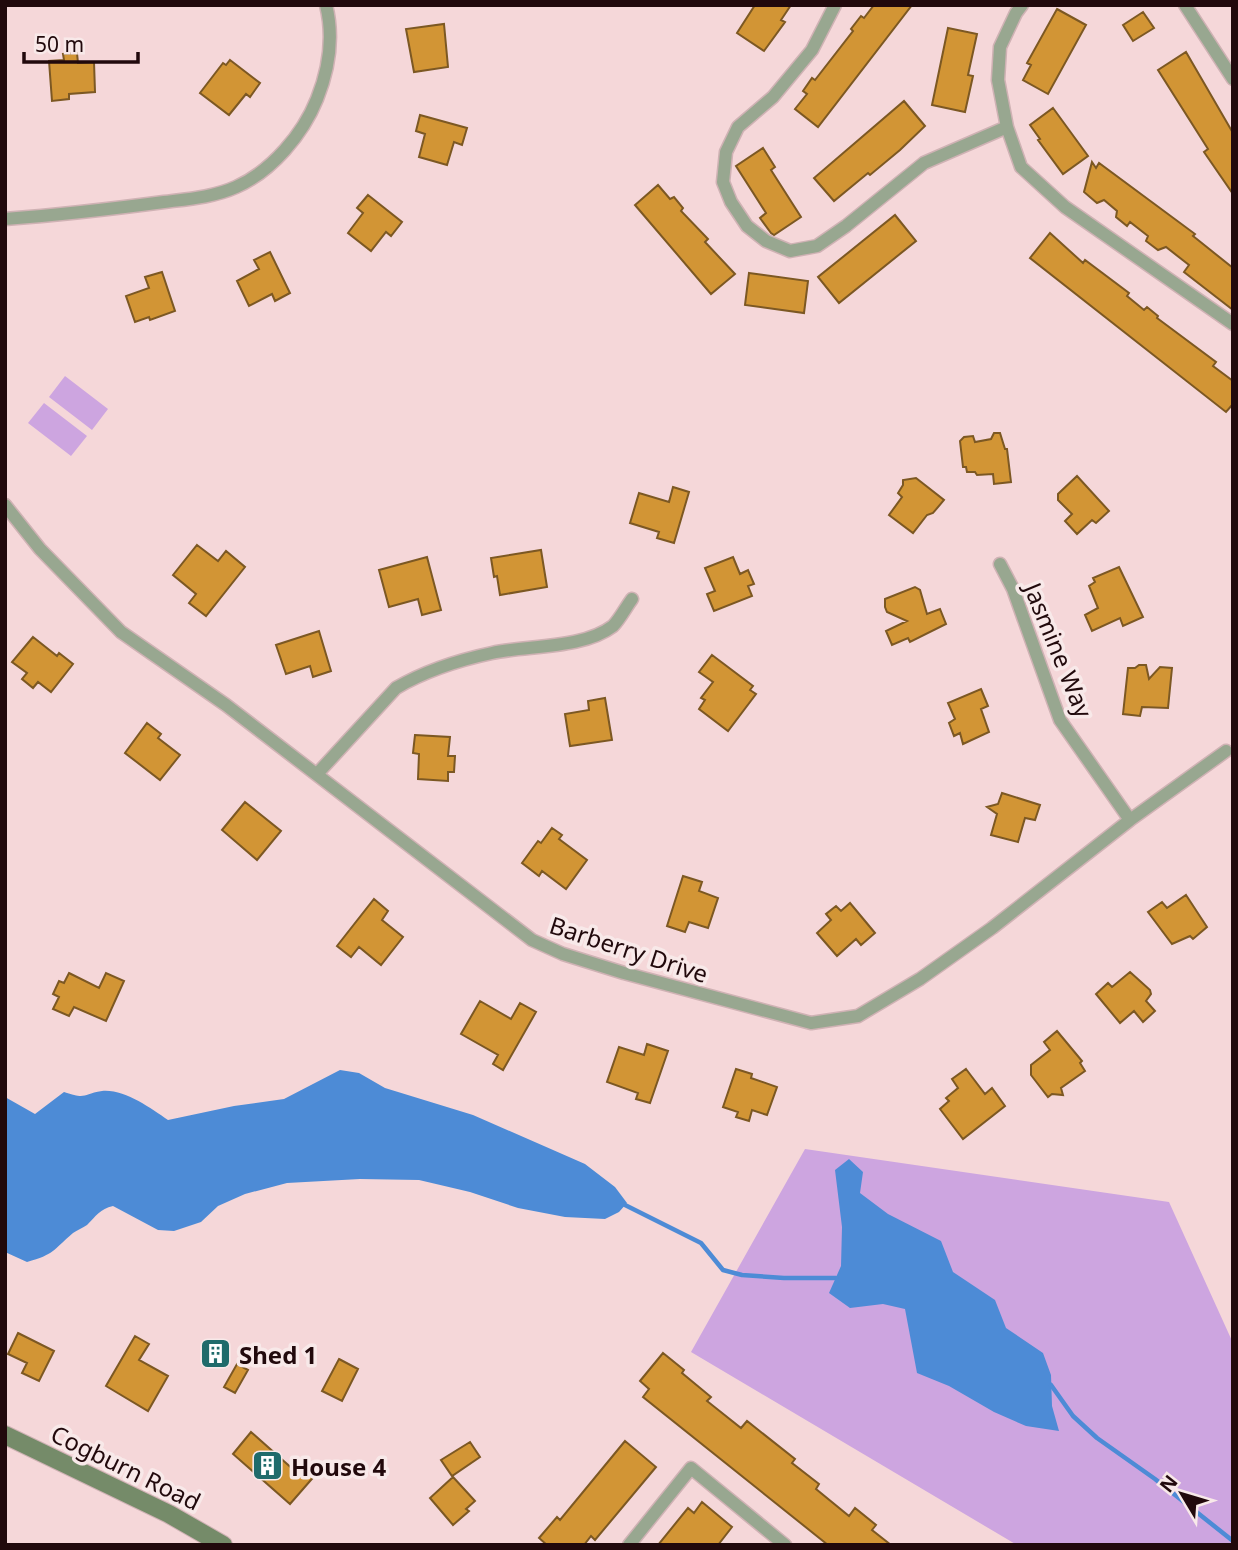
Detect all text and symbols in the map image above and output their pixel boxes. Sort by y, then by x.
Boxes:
scale bar [24,21,138,65]
text: 50 m [35,30,84,58]
street label: Jasmine Way [1016,576,1101,723]
street label: Barberry Drive [545,908,713,990]
building icon: Shed 1 [199,1337,233,1371]
place label: Shed 1 [239,1338,317,1371]
street label: Cogburn Road [46,1417,206,1517]
building icon: House 4 [251,1449,285,1483]
place label: House 4 [291,1450,387,1483]
north arrow [1147,1459,1217,1529]
text: N [1154,1469,1184,1498]

